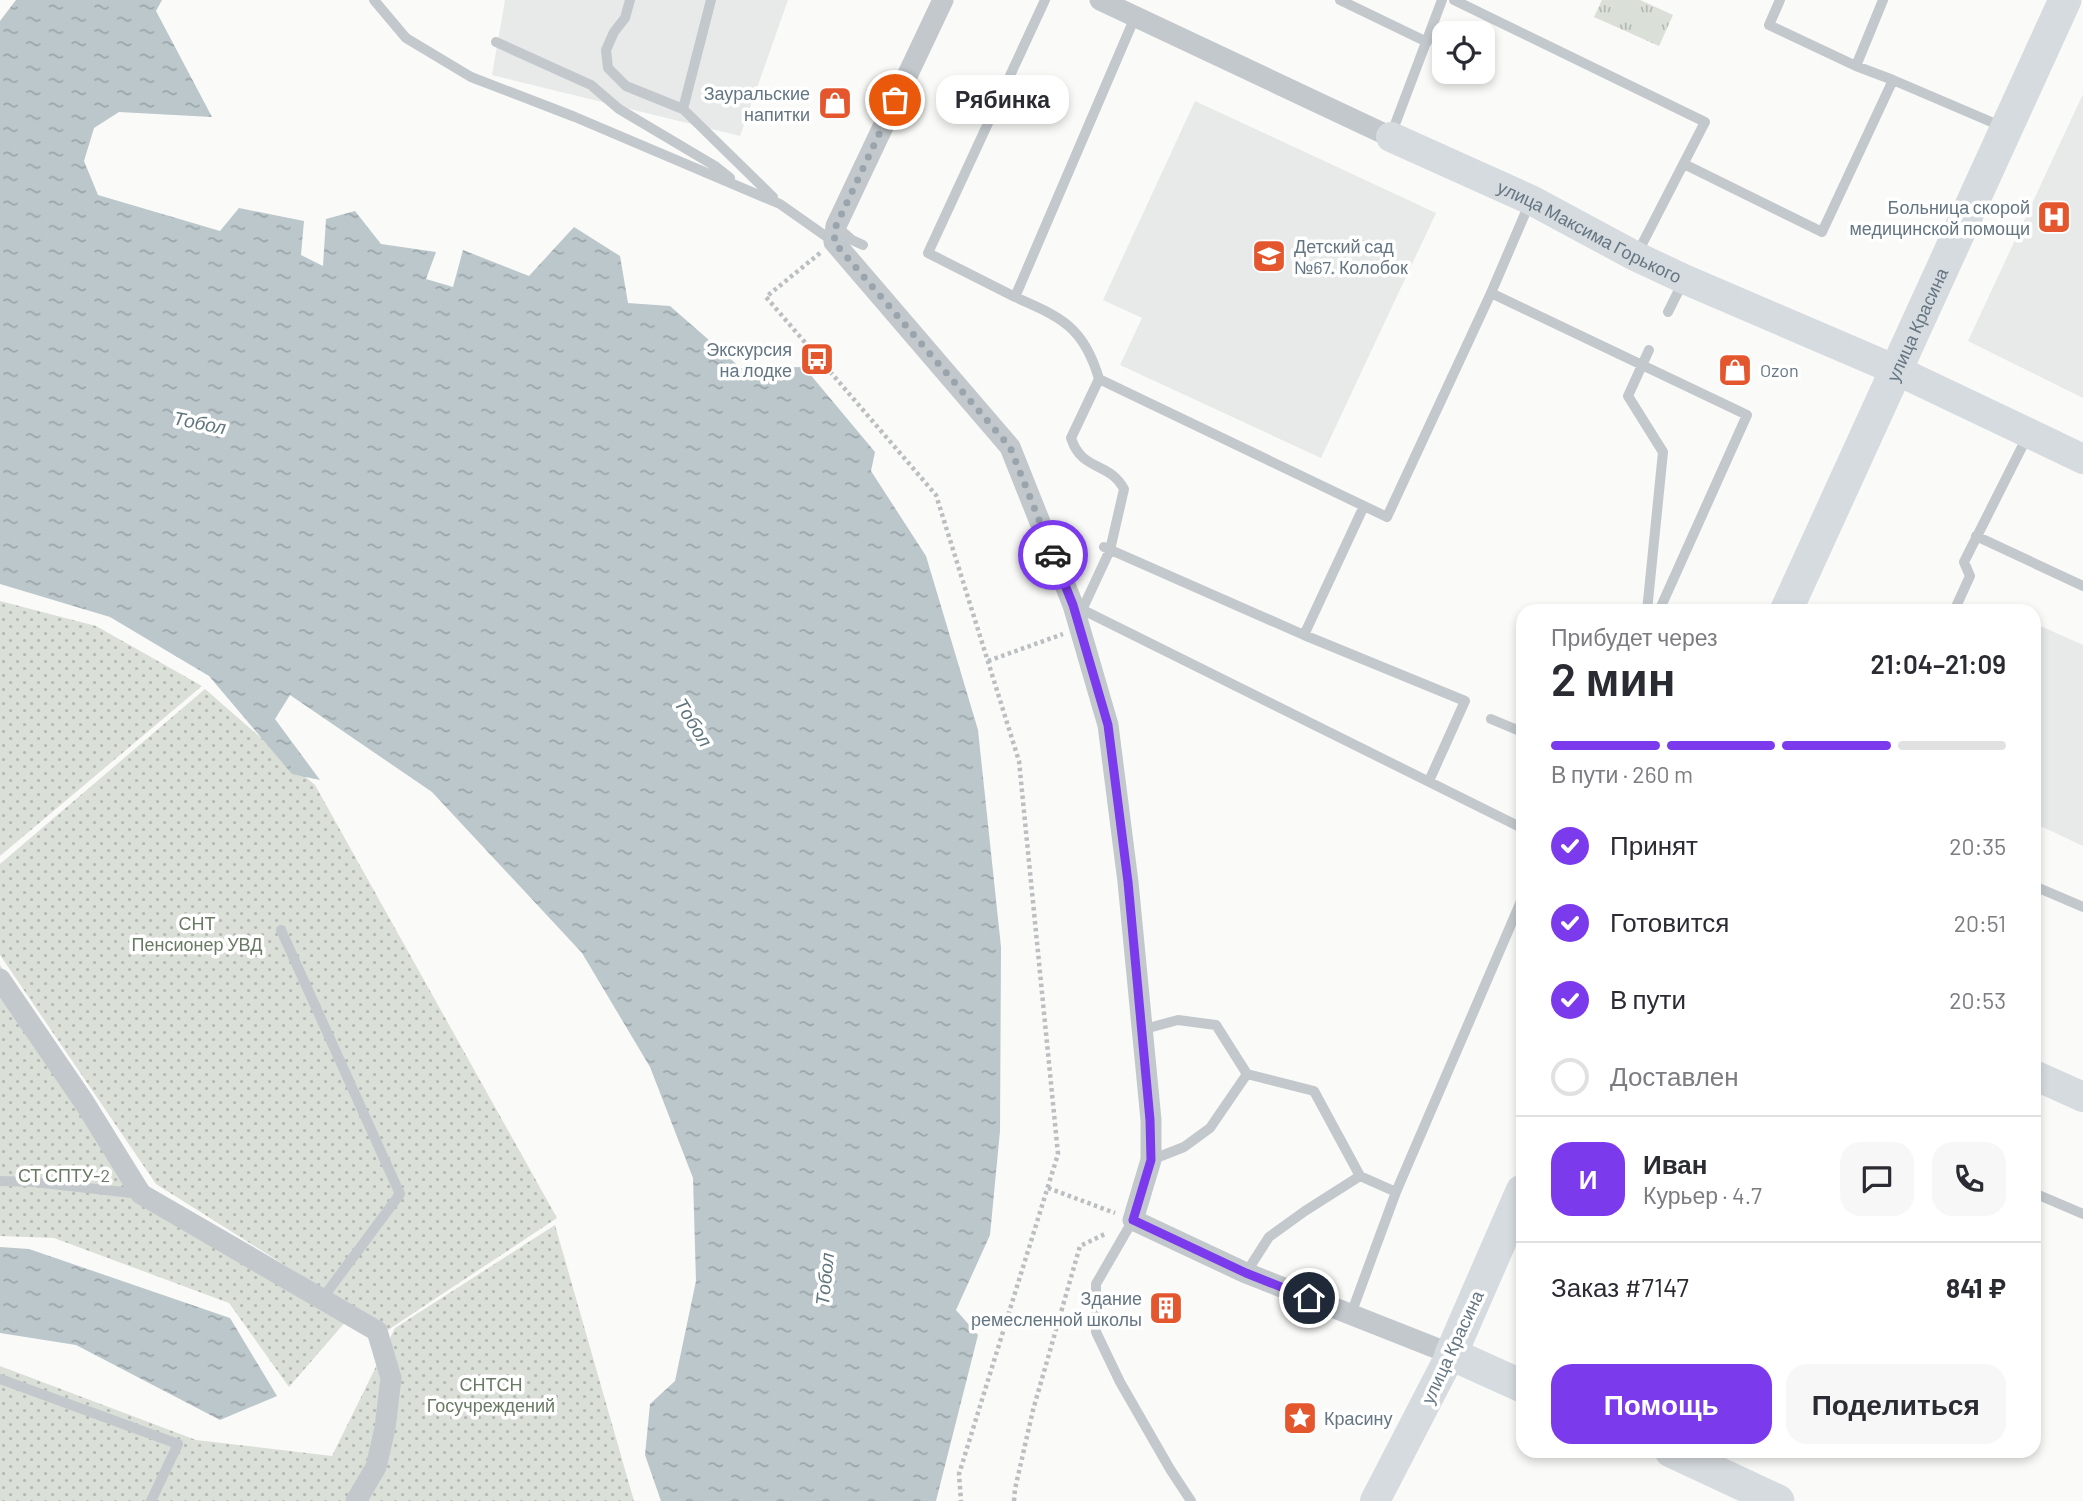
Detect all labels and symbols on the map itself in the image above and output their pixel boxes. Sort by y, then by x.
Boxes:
pin [865,70,925,130]
callout: Рябинка [937,76,1070,124]
place label: Зауральские напитки [704,82,810,125]
shop icon: Зауральские напитки [816,84,854,122]
street label: улица Максима Горького [1494,175,1685,287]
place label: Больница скорой медицинской помощи [1849,196,2030,239]
hospital icon: Больница скорой медицинской помощи [2035,198,2073,236]
place label: Детский сад №67. Колобок [1294,235,1408,278]
school or university icon: Детский сад №67. Колобок [1250,237,1288,275]
street label: улица Красина [1881,263,1953,385]
place label: Экскурсия на лодке [706,338,792,381]
bus stop icon: Экскурсия на лодке [798,340,836,378]
shop icon: Ozon [1716,351,1754,389]
place label: Ozon [1760,359,1799,381]
water label: Тобол [172,406,229,438]
courier [1018,520,1088,590]
water label: Тобол [670,693,718,751]
park label: СНТ Пенсионер УВД [132,912,262,955]
park label: СТ СПТУ-2 [18,1164,110,1186]
water label: Тобол [810,1251,838,1307]
pin [1279,1268,1339,1328]
street label: улица Красина [1416,1286,1488,1407]
place label: Здание ремесленной школы [971,1287,1142,1330]
building icon: Здание ремесленной школы [1147,1289,1185,1327]
park label: СНТСН Госучреждений [427,1373,555,1416]
place icon: Красину [1281,1399,1319,1437]
place label: Красину [1324,1407,1393,1429]

